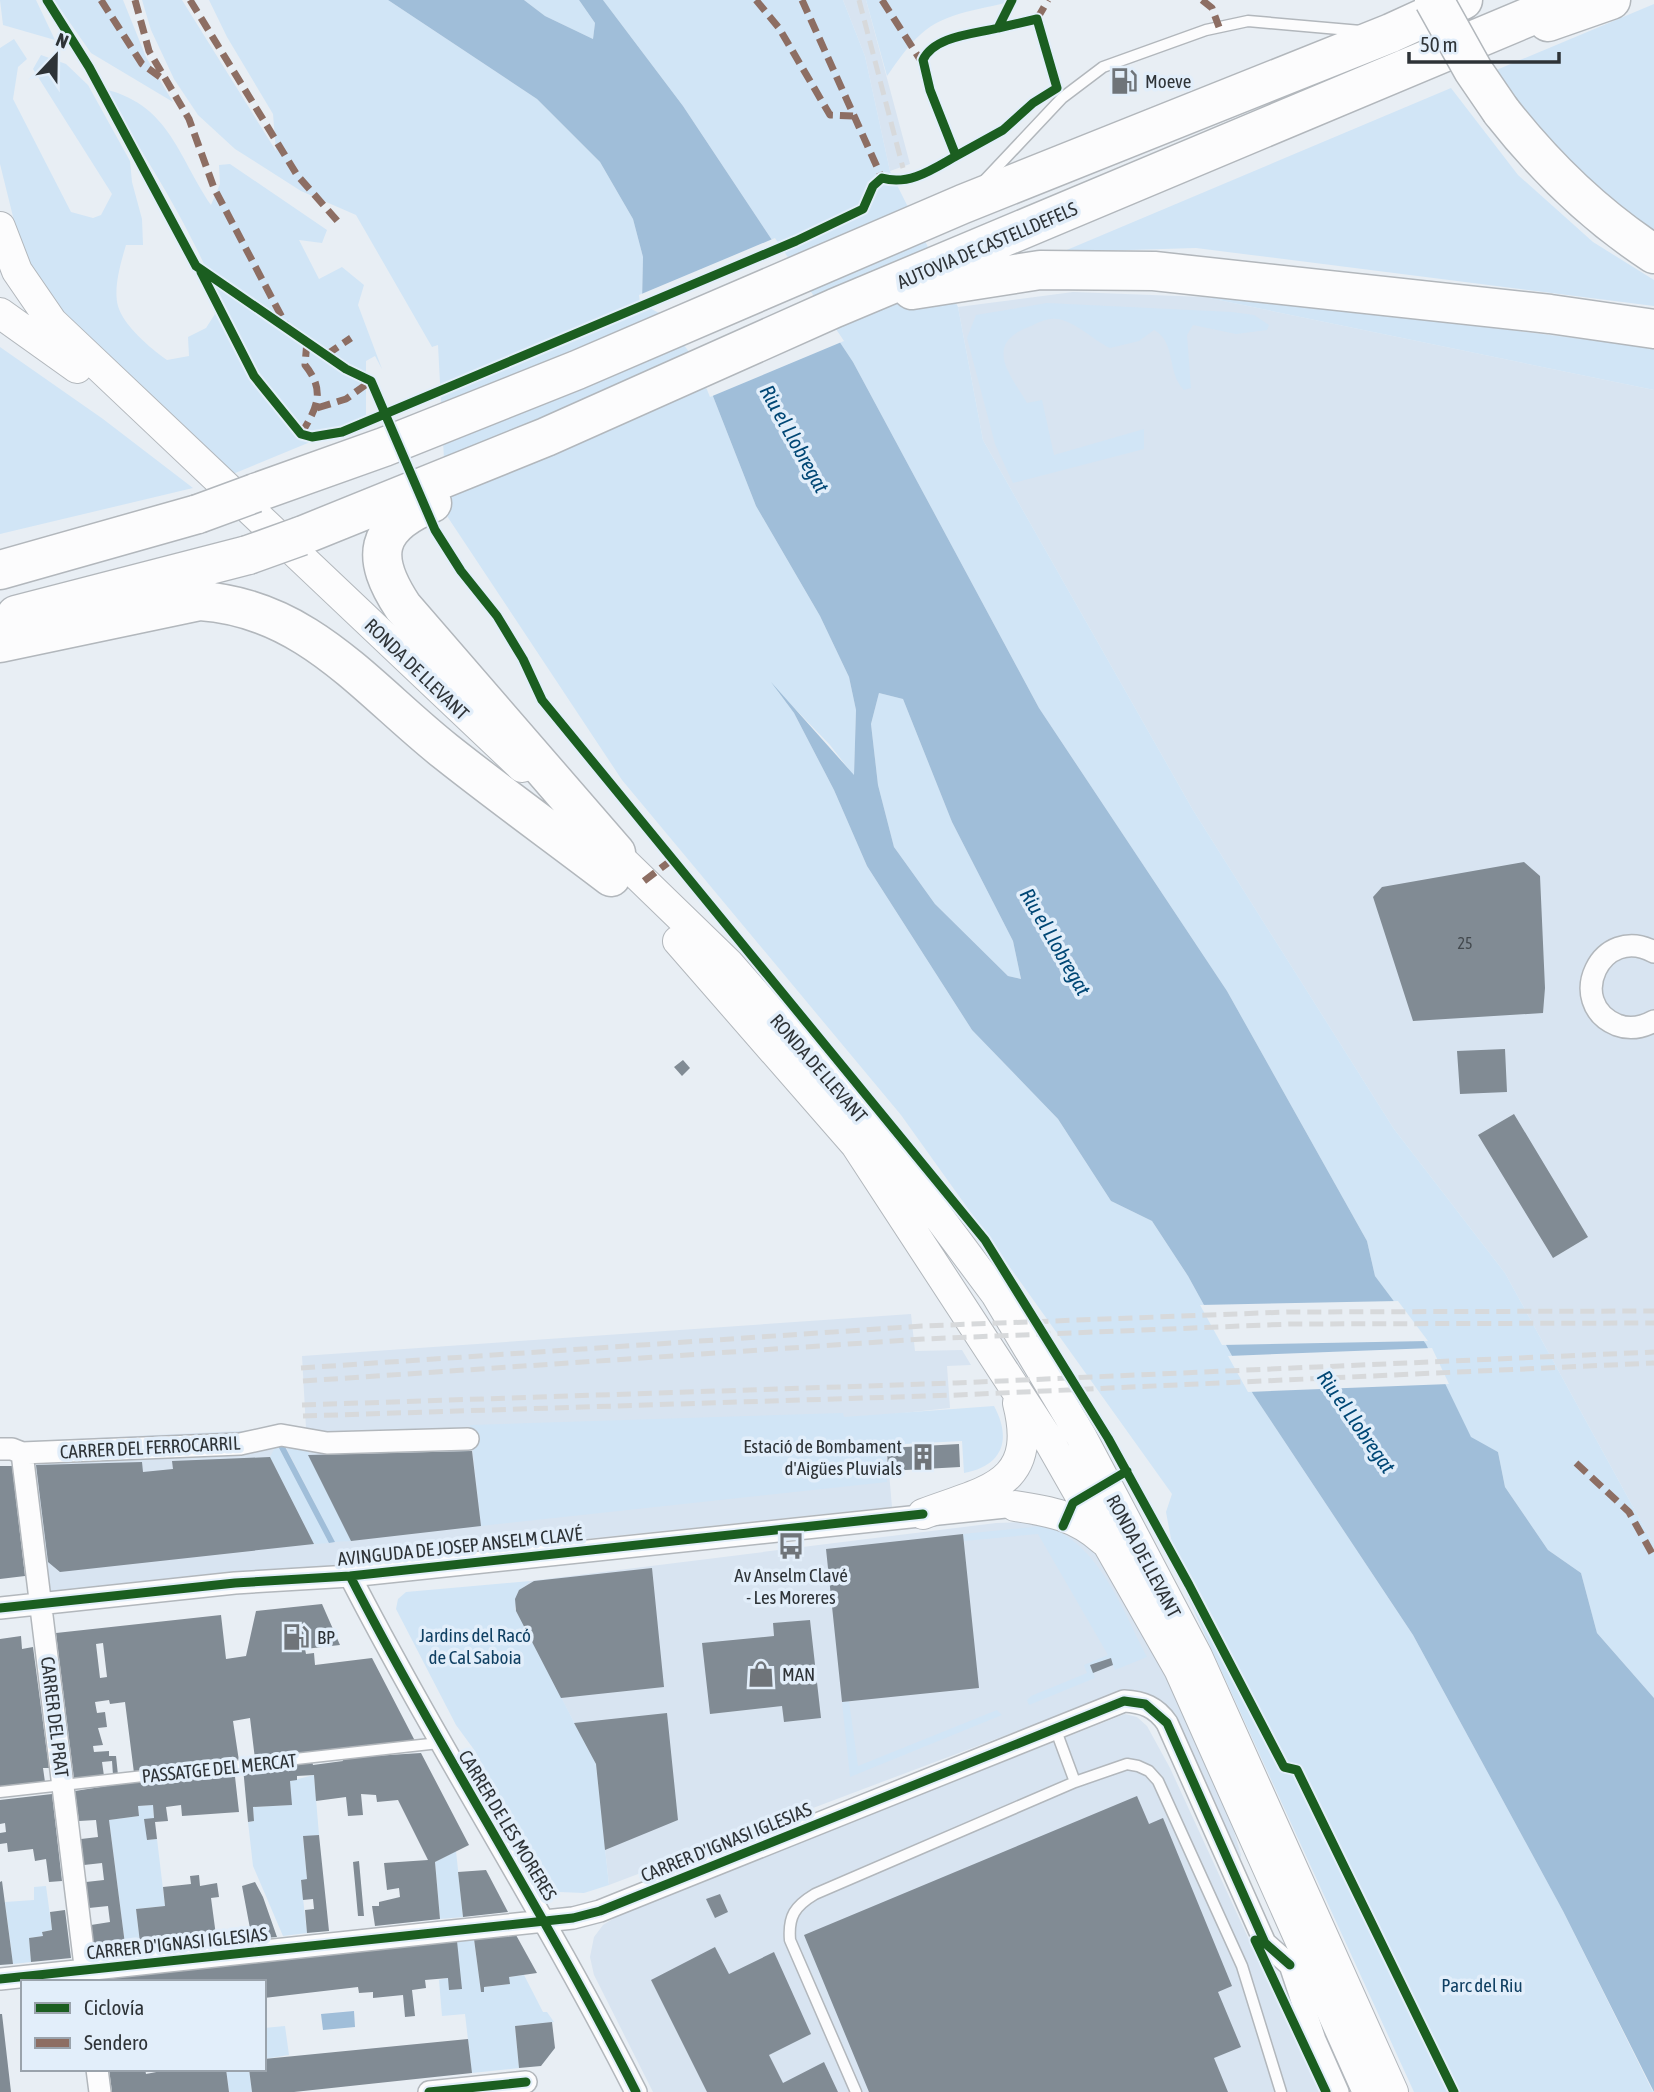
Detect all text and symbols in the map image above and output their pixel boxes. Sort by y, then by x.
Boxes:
north arrow [21,21,91,91]
scale bar [1409,21,1560,65]
text: N [53,28,72,53]
text: 50 m [1420,32,1458,56]
fuel station icon: Moeve [1109,66,1139,96]
place label: Moeve [1145,70,1191,92]
street label: AUTOVIA DE CASTELLDEFELS [894,197,1080,293]
water label: Riu el Llobregat [755,380,834,497]
street label: RONDA DE LLEVANT [360,614,474,725]
water label: Riu el Llobregat [1016,884,1096,999]
house number: 25 [1457,934,1473,952]
street label: RONDA DE LLEVANT [766,1009,872,1127]
water label: Riu el Llobregat [1313,1366,1401,1477]
street label: CARRER DEL FERROCARRIL [59,1431,241,1463]
place label: Estació de Bombament d'Aigües Pluvials [743,1435,902,1479]
building icon: Estació de Bombament d'Aigües Pluvials [908,1442,938,1472]
street label: RONDA DE LLEVANT [1102,1491,1186,1622]
street label: AVINGUDA DE JOSEP ANSELM CLAVÉ [336,1522,584,1570]
bus stop icon: Av Anselm Clavé - Les Moreres [776,1531,806,1561]
place label: Av Anselm Clavé - Les Moreres [734,1564,848,1608]
fuel station icon: BP [281,1622,311,1652]
park label: Jardins del Racó de Cal Saboia [419,1624,531,1668]
place label: BP [317,1626,335,1648]
street label: CARRER DEL PRAT [37,1655,73,1779]
shop icon: MAN [746,1659,776,1689]
place label: MAN [782,1663,815,1685]
street label: CARRER DE LES MORERES [454,1746,562,1904]
street label: PASSATGE DEL MERCAT [141,1749,298,1787]
street label: CARRER D'IGNASI IGLESIAS [637,1798,815,1886]
street label: CARRER D'IGNASI IGLESIAS [85,1923,269,1963]
park label: Parc del Riu [1441,1974,1523,1996]
legend [21,1980,266,2071]
text: Ciclovía [84,1995,144,2019]
text: Sendero [84,2030,148,2054]

